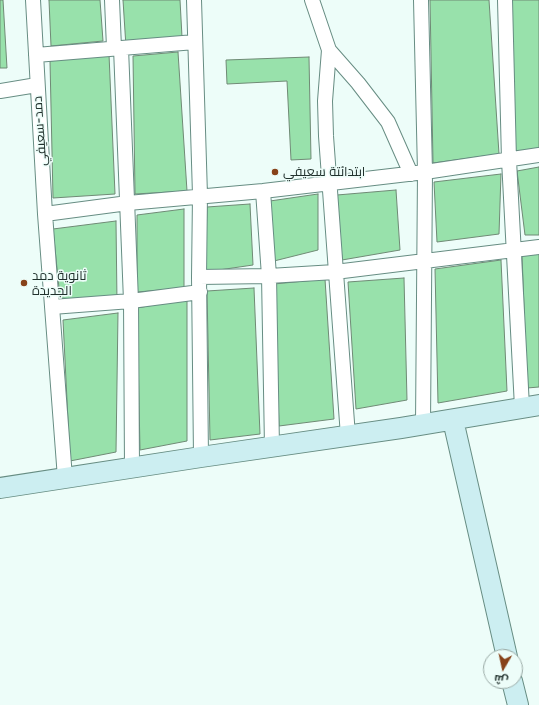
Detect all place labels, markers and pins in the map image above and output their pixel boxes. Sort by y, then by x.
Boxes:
place label: ابتدائتة سعيفي [283,164,365,180]
marker: ابتدائتة سعيفي [270,167,280,177]
place label: ثانوية دمد الجديدة [32,268,87,299]
marker: ثانوية دمد الجديدة [19,278,29,288]

